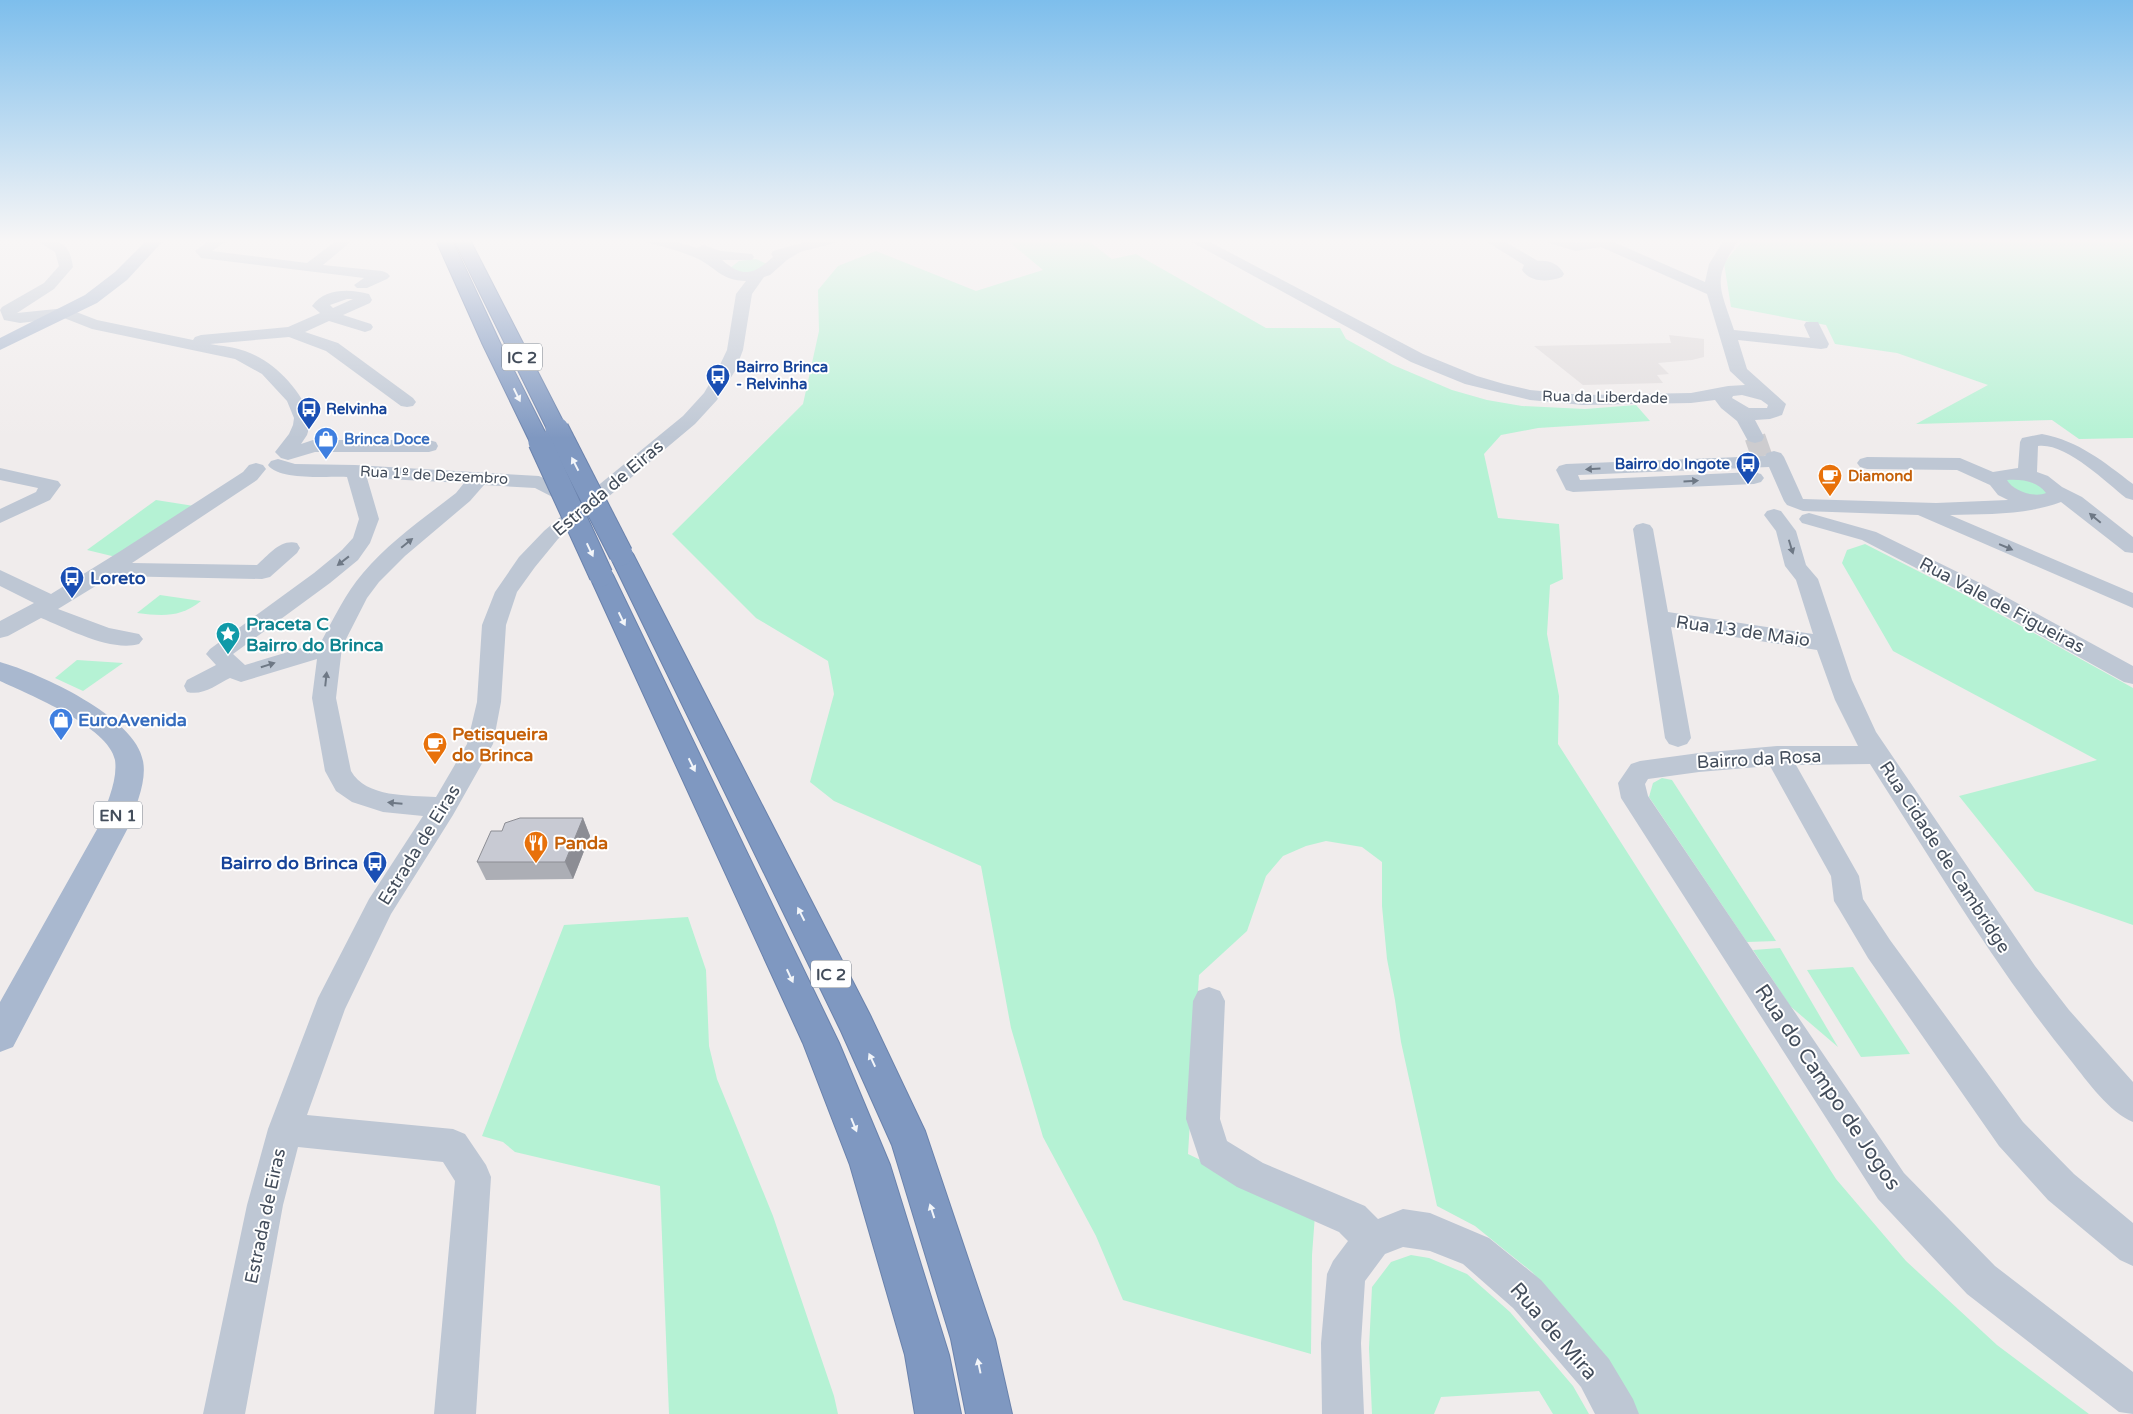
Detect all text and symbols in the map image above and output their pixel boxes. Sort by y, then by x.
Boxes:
road number: IC 2 [502,344,542,371]
place label: Bairro Brinca - Relvinha [736,358,828,393]
bus stop icon: Bairro Brinca - Relvinha [705,363,731,397]
street label: Rua da Liberdade [1542,387,1668,407]
one-way arrow [513,388,521,402]
bus stop icon: Relvinha [296,396,322,430]
place label: Relvinha [326,400,387,418]
shop icon: Brinca Doce [313,426,339,460]
place label: Brinca Doce [344,430,430,448]
street label: Estrada de Eiras [548,435,668,541]
bus stop icon: Bairro do Ingote [1735,451,1761,485]
place label: Bairro do Ingote [1615,455,1731,474]
one-way arrow [571,457,579,471]
street label: Rua 1º de Dezembro [359,462,509,488]
cafe icon: Diamond [1817,463,1843,497]
one-way arrow [1584,465,1600,473]
place label: Diamond [1848,467,1913,485]
one-way arrow [1684,477,1700,485]
one-way arrow [2089,512,2102,523]
one-way arrow [400,538,413,549]
one-way arrow [1787,540,1795,555]
one-way arrow [586,543,594,557]
one-way arrow [1999,544,2013,552]
street label: Rua Vale de Figueiras [1916,552,2088,658]
one-way arrow [337,556,350,567]
bus stop icon: Loreto [59,565,85,599]
place label: Loreto [90,567,146,589]
street label: Rua 13 de Maio [1675,611,1811,651]
one-way arrow [618,612,626,626]
place label: Praceta C Bairro do Brinca [246,613,384,656]
place icon: Praceta C Bairro do Brinca [215,621,241,655]
one-way arrow [261,661,276,669]
one-way arrow [322,671,330,687]
shop icon: EuroAvenida [48,707,74,741]
place label: EuroAvenida [78,709,187,731]
place label: Petisqueira do Brinca [452,723,548,766]
cafe icon: Petisqueira do Brinca [422,731,448,765]
street label: Bairro da Rosa [1696,745,1822,773]
street label: Rua Cidade de Cambridge [1875,757,2015,957]
one-way arrow [688,758,696,772]
street label: Estrada de Eiras [373,781,465,909]
one-way arrow [386,799,402,807]
road number: EN 1 [94,802,142,828]
restaurant icon: Panda [523,830,549,864]
place label: Panda [554,832,608,854]
bus stop icon: Bairro do Brinca [362,850,388,884]
place label: Bairro do Brinca [220,852,358,874]
one-way arrow [797,907,805,921]
road number: IC 2 [811,961,851,988]
one-way arrow [787,969,795,983]
street label: Rua do Campo de Jogos [1749,980,1906,1195]
one-way arrow [868,1053,876,1067]
one-way arrow [850,1118,858,1133]
street label: Estrada de Eiras [240,1146,290,1286]
one-way arrow [928,1203,936,1218]
street label: Rua de Mira [1505,1278,1603,1385]
one-way arrow [975,1359,983,1374]

